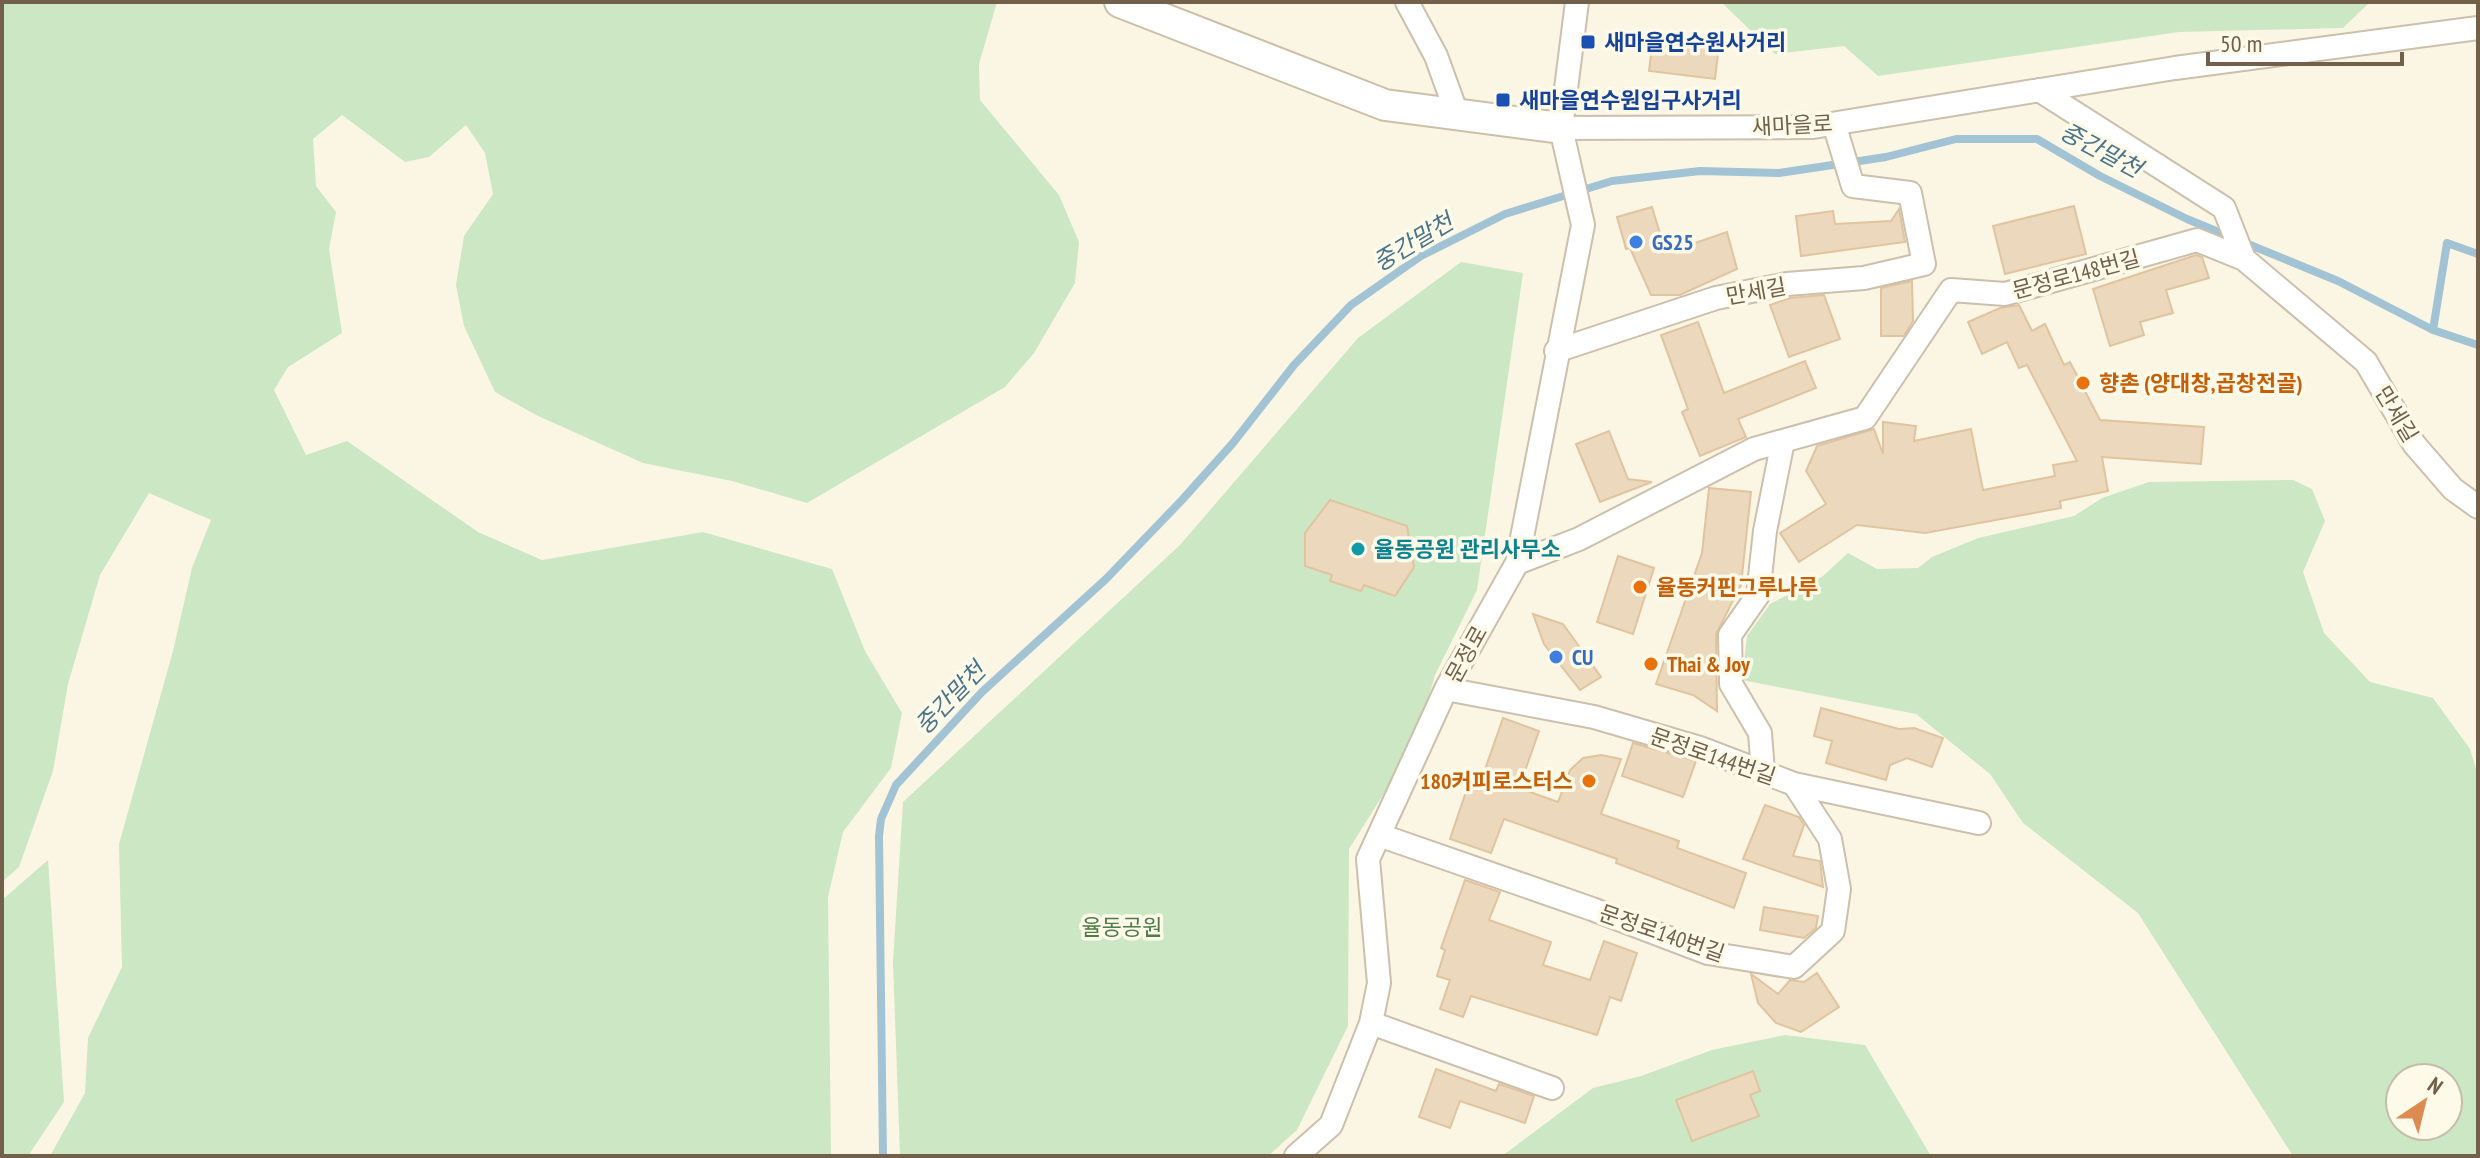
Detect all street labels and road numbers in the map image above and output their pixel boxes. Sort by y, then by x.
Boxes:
street label: 새마을로 [1751,109,1833,141]
street label: 문정로148번길 [2009,244,2143,304]
street label: 만세길 [1724,272,1788,310]
street label: 만세길 [2369,381,2425,447]
street label: 문정로 [1439,621,1493,687]
street label: 문정로144번길 [1647,721,1779,791]
street label: 문정로140번길 [1596,898,1728,968]

